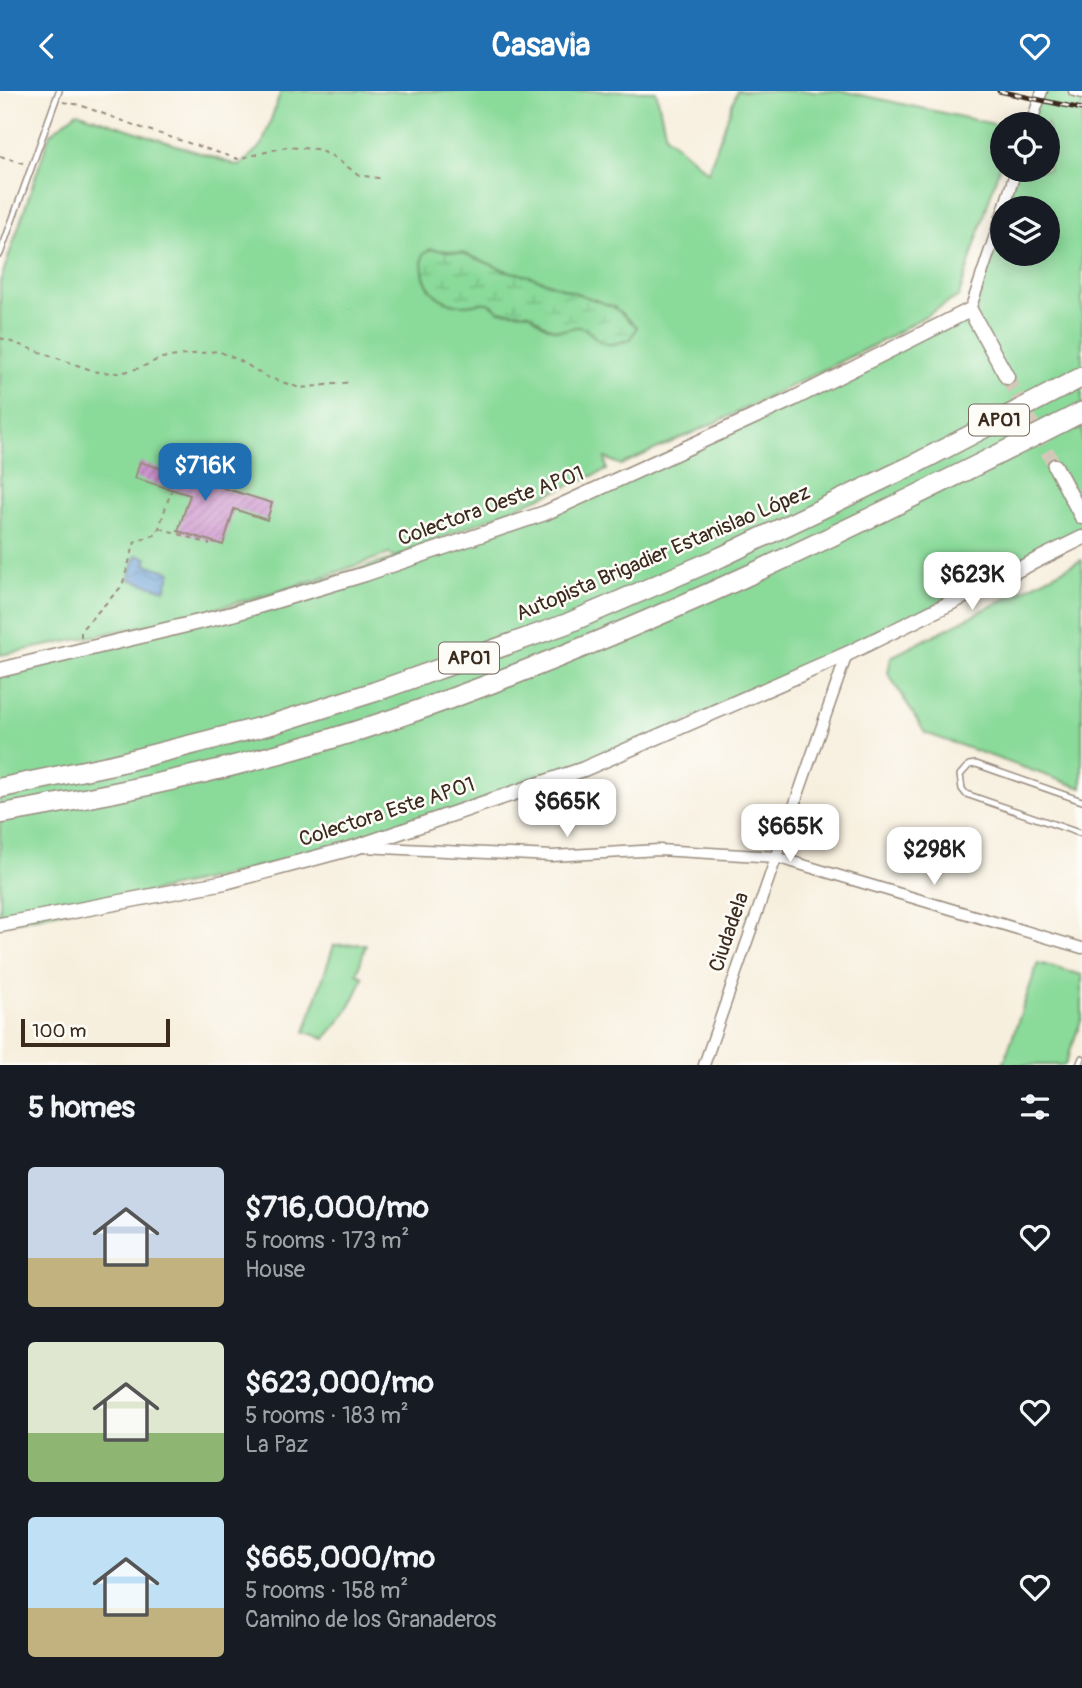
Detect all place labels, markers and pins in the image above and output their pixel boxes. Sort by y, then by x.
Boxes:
pin: $716K [156,443,254,503]
pin: $623K [923,553,1021,612]
pin: $665K [518,779,616,839]
pin: $665K [741,805,839,864]
pin: $298K [885,827,983,887]

